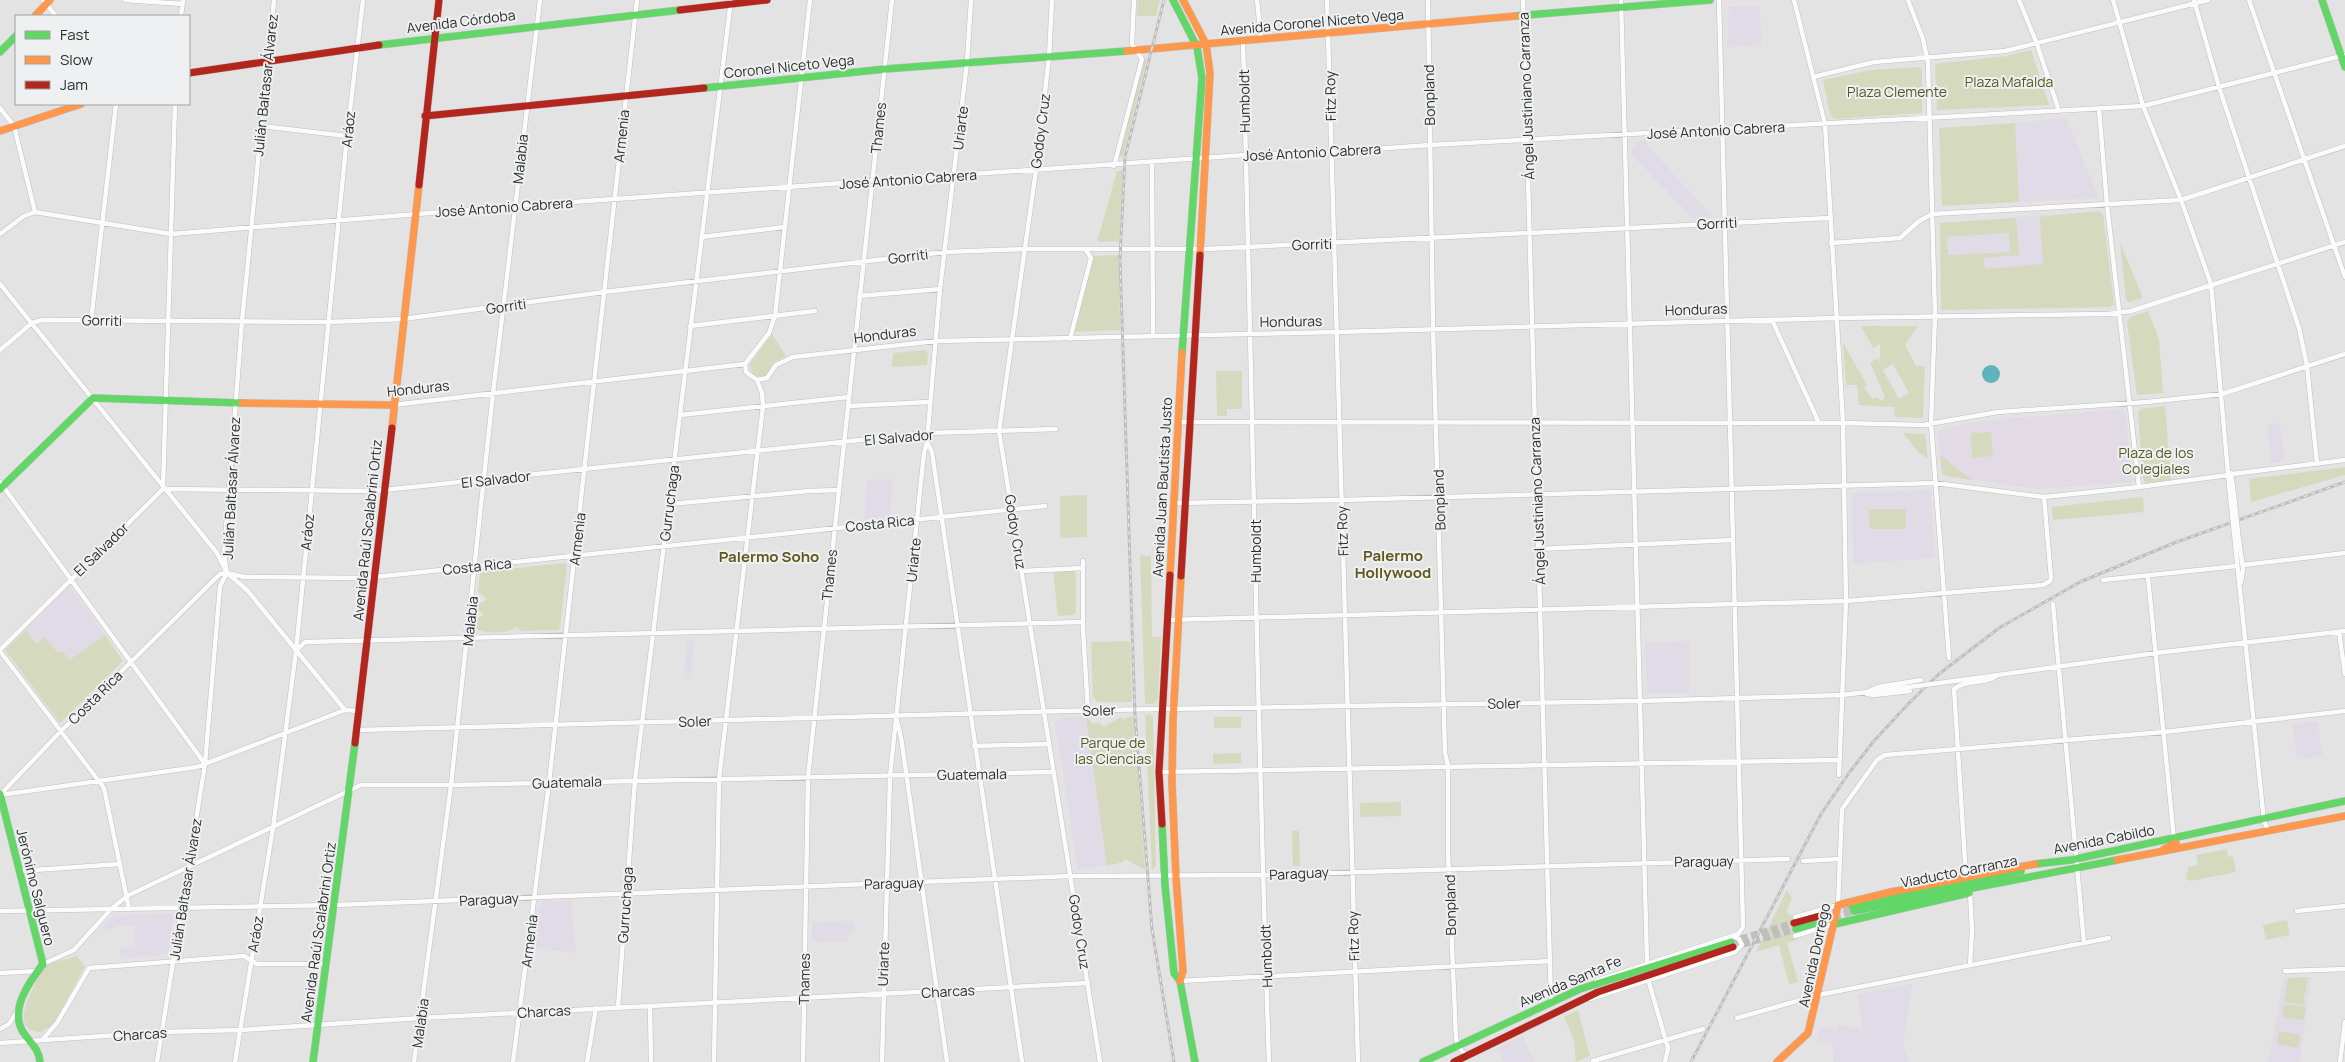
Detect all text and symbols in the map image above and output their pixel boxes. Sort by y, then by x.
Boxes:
street label: Avenida Coronel Niceto Vega [1219,4,1405,40]
street label: Avenida Córdoba [406,5,516,37]
street label: Ángel Justiniano Carranza [1514,12,1538,180]
street label: Julián Baltasar Álvarez [248,13,282,157]
legend [15,15,190,105]
text: Fast [60,24,89,45]
text: Slow [60,49,93,70]
street label: Coronel Niceto Vega [723,50,855,82]
street label: Bonpland [1419,64,1439,126]
street label: Humboldt [1234,69,1254,133]
street label: Fitz Roy [1320,70,1340,121]
park label: Plaza Mafalda [1965,72,2053,91]
text: Jam [60,74,88,95]
park label: Plaza Clemente [1847,82,1947,101]
street label: Godoy Cruz [1026,92,1054,170]
street label: Thames [866,101,890,155]
street label: Uriarte [948,105,972,151]
street label: Armenia [609,109,633,163]
street label: Aráoz [337,110,359,148]
street label: José Antonio Cabrera [1646,117,1786,143]
street label: Malabia [508,133,532,185]
street label: José Antonio Cabrera [1242,139,1382,165]
street label: José Antonio Cabrera [838,165,978,193]
street label: José Antonio Cabrera [434,193,574,221]
street label: Gorriti [1696,212,1738,234]
street label: Gorriti [1291,234,1333,254]
street label: Gorriti [887,244,929,268]
street label: Gorriti [485,294,527,318]
street label: Honduras [1664,298,1728,320]
street label: Gorriti [82,310,122,330]
street label: Honduras [1260,311,1322,331]
street label: Honduras [853,321,917,347]
street label: Honduras [386,375,450,401]
street label: Avenida Juan Bautista Justo [1148,397,1176,577]
street label: Julián Baltasar Álvarez [218,416,244,560]
street label: Ángel Justiniano Carranza [1525,417,1549,585]
street label: El Salvador [863,424,935,450]
street label: Avenida Raúl Scalabrini Ortiz [348,438,386,622]
park label: Plaza de los Colegiales [2118,443,2194,478]
street label: Gurruchaga [655,464,683,542]
street label: El Salvador [460,466,532,492]
street label: Bonpland [1428,469,1450,531]
street label: Godoy Cruz [1001,493,1031,571]
street label: Fitz Roy [1332,505,1352,556]
street label: Costa Rica [845,510,915,536]
street label: Armenia [564,512,590,566]
street label: Aráoz [296,513,318,551]
street label: El Salvador [69,518,133,580]
street label: Humboldt [1246,519,1265,583]
street label: Uriarte [901,537,925,583]
district label: Palermo Hollywood [1355,545,1431,583]
district label: Palermo Soho [719,546,819,567]
street label: Thames [817,548,841,602]
street label: Costa Rica [442,553,512,579]
street label: Malabia [458,595,482,647]
street label: Costa Rica [64,666,126,728]
street label: Soler [1487,693,1521,713]
street label: Soler [1082,700,1116,720]
street label: Soler [678,711,712,731]
park label: Parque de las Ciencias [1075,733,1151,768]
street label: Guatemala [937,764,1007,784]
street label: Guatemala [532,771,602,793]
street label: Julián Baltasar Álvarez [164,817,206,961]
street label: Avenida Cabildo [2052,820,2156,858]
street label: Jerónimo Salguero [12,826,60,948]
street label: Avenida Raúl Scalabrini Ortiz [296,840,340,1024]
street label: Viaducto Carranza [1899,850,2019,892]
street label: Paraguay [1674,851,1735,871]
street label: Paraguay [1269,862,1330,884]
street label: Gurruchaga [613,866,637,944]
street label: Paraguay [864,872,925,894]
street label: Bonpland [1440,874,1460,936]
street label: Paraguay [459,888,520,910]
street label: Godoy Cruz [1065,893,1095,971]
street label: Avenida Dorrego [1794,901,1834,1009]
street label: Fitz Roy [1343,910,1363,961]
street label: Aráoz [243,914,267,954]
street label: Armenia [516,914,542,968]
street label: Humboldt [1255,924,1277,988]
street label: Uriarte [873,941,893,987]
street label: Avenida Santa Fe [1516,951,1624,1011]
street label: Thames [794,953,814,1005]
street label: Charcas [921,980,975,1002]
street label: Malabia [407,997,433,1049]
street label: Charcas [517,1000,571,1022]
street label: Charcas [112,1023,168,1045]

